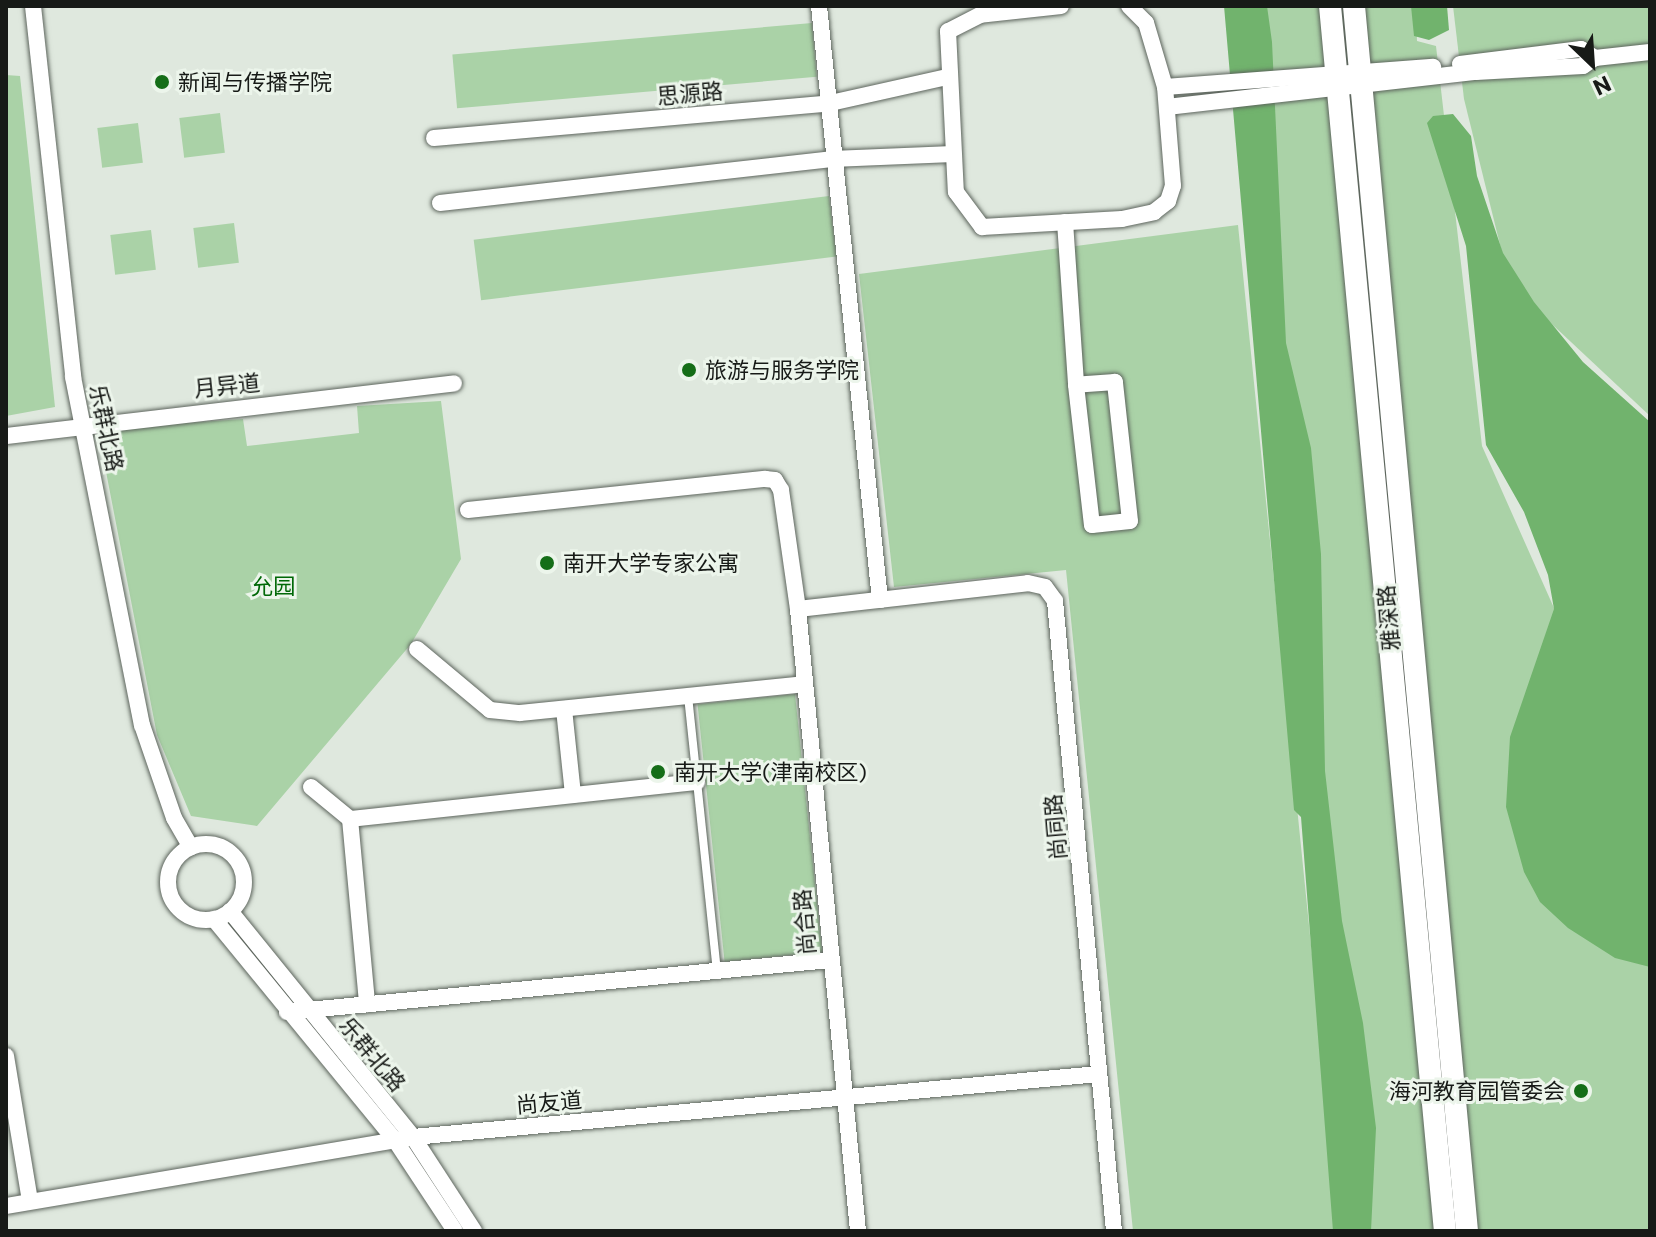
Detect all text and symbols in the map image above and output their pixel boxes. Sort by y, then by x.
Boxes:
north arrow [1552,24,1632,104]
place label: 新闻与传播学院 [178,69,332,95]
text: N [1589,70,1616,102]
marker: 新闻与传播学院 [153,73,171,91]
street label: 思源路 [656,77,724,109]
place label: 旅游与服务学院 [705,357,859,383]
marker: 旅游与服务学院 [680,361,698,379]
street label: 月异道 [193,368,261,402]
street label: 乐群北路 [85,382,129,474]
place label: 南开大学专家公寓 [563,550,739,576]
marker: 南开大学专家公寓 [538,554,556,572]
park label: 允园 [251,573,295,599]
street label: 雅深路 [1372,584,1404,652]
place label: 南开大学(津南校区) [674,759,867,785]
marker: 南开大学(津南校区) [649,763,667,781]
street label: 尚同路 [1039,793,1071,861]
street label: 尚合路 [788,888,820,956]
street label: 乐群北路 [335,1012,411,1096]
place label: 海河教育园管委会 [1389,1078,1565,1104]
marker: 海河教育园管委会 [1572,1082,1590,1100]
street label: 尚友道 [515,1086,583,1118]

